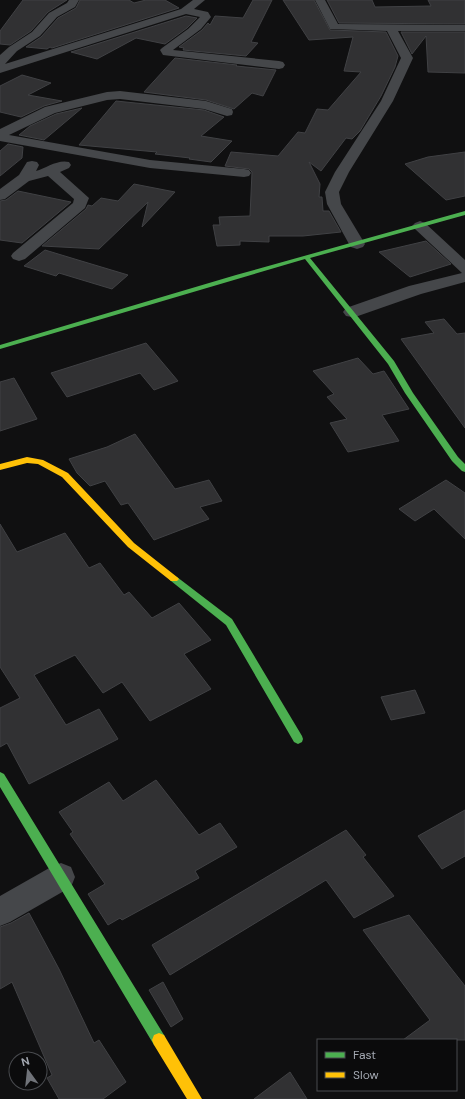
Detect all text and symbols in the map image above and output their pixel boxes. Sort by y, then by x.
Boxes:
legend [317,1039,457,1091]
text: Fast [353,1047,376,1063]
north arrow [8,1051,48,1091]
text: N [20,1054,31,1069]
text: Slow [353,1067,379,1083]

